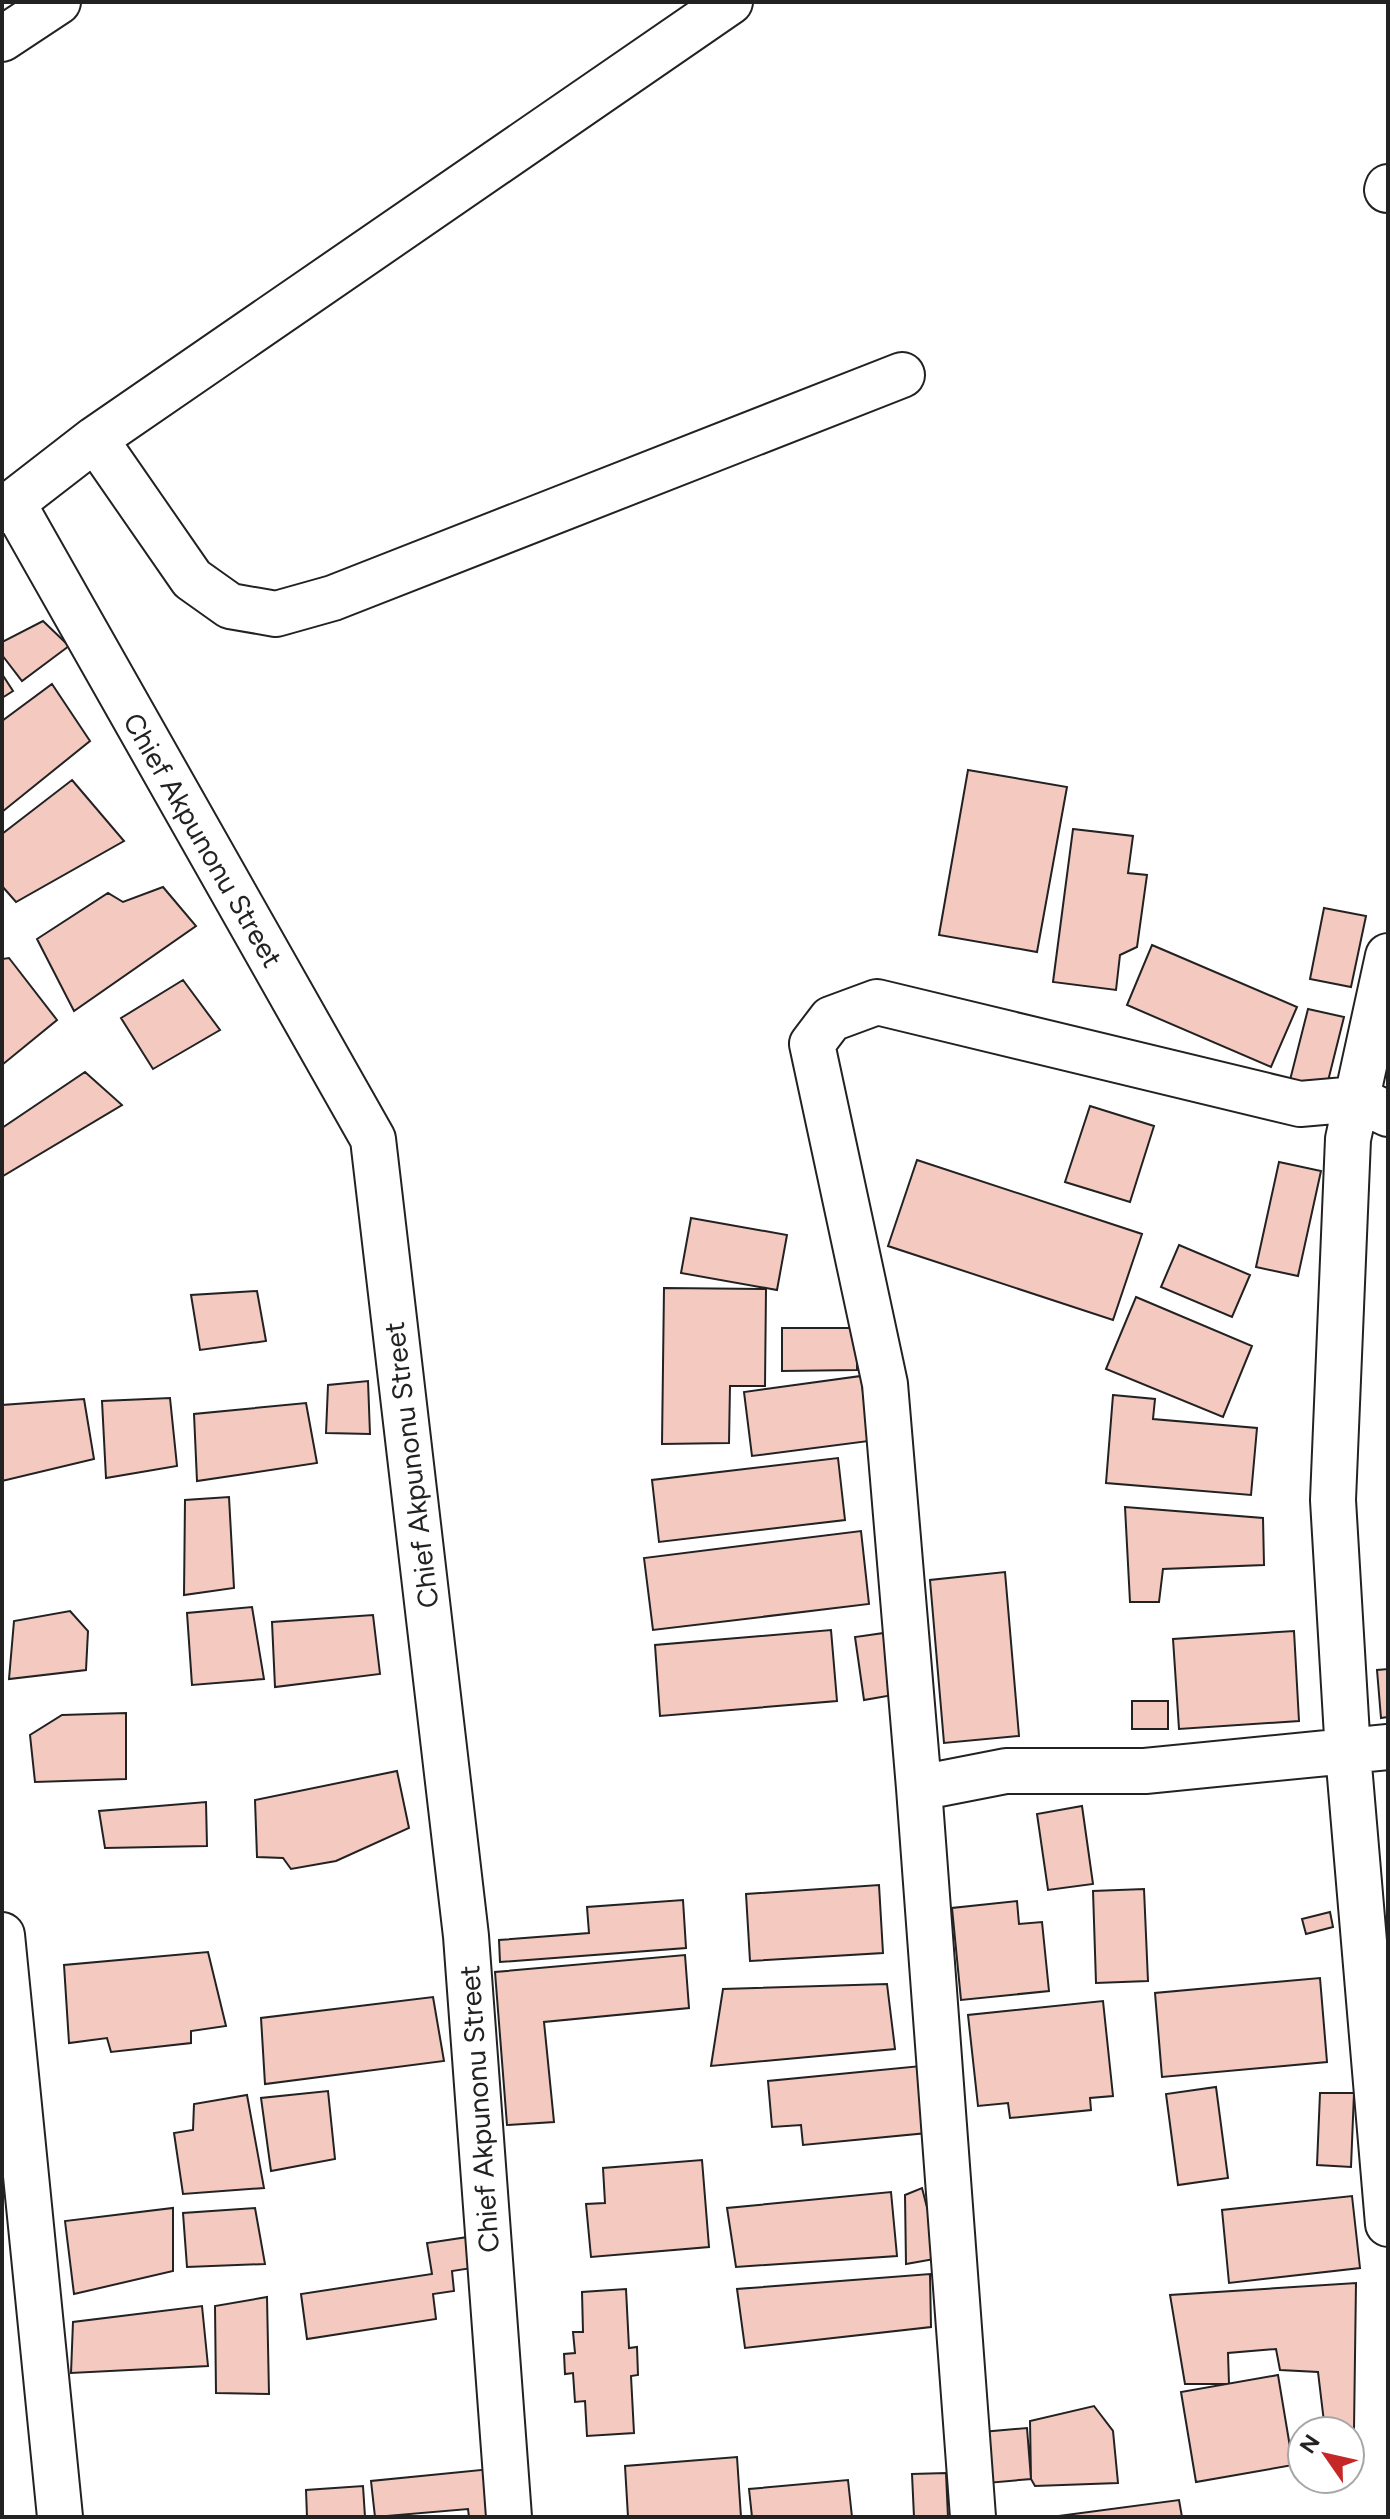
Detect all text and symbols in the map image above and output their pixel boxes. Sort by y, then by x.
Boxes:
street label: Chief Akpunonu Street [116,707,290,973]
street label: Chief Akpunonu Street [377,1320,445,1610]
street label: Chief Akpunonu Street [452,1964,506,2254]
north arrow [1286,2415,1366,2495]
text: N [1294,2429,1326,2459]

